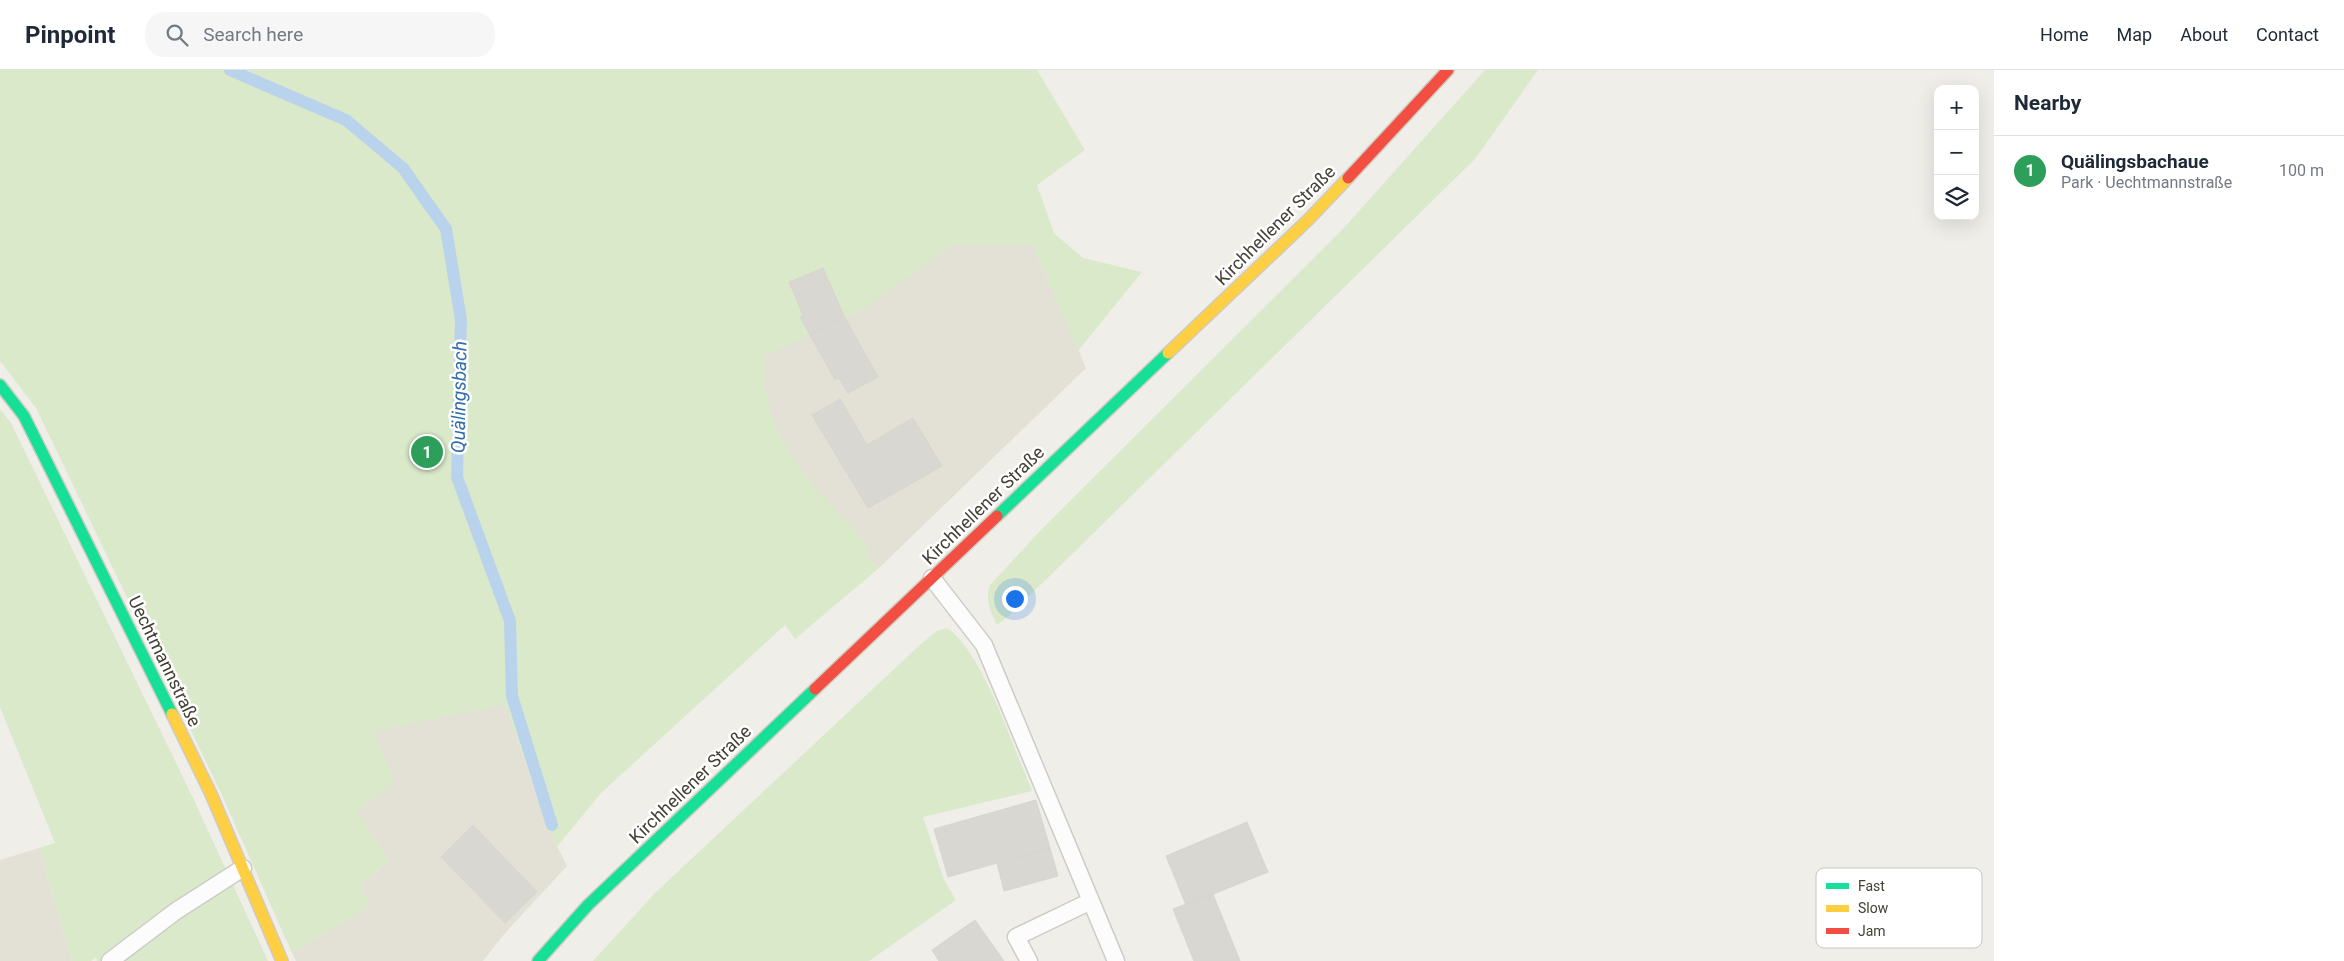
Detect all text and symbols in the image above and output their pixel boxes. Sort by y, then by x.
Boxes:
search box [145,12,495,57]
text: Pinpoint [25,21,115,49]
icon: search [163,21,191,49]
text: Search here [203,23,303,46]
text: Home [2040,24,2089,45]
text: Map [2117,24,2152,45]
text: About [2180,24,2228,45]
text: Contact [2256,24,2319,45]
map controls [1934,85,1979,220]
button: + [1934,85,1979,130]
text: Nearby [2014,91,2081,115]
button: − [1934,130,1979,175]
text: Quälingsbachaue [2061,150,2209,173]
street label: Kirchhellener Straße [1211,161,1339,289]
text: 1 [2025,161,2035,180]
text: 100 m [2279,161,2324,180]
text: Park · Uechtmannstraße [2061,173,2232,192]
button: layers [1934,175,1979,220]
water label: Quälingsbach [447,341,471,453]
pin: 1 [411,433,443,471]
street label: Kirchhellener Straße [918,441,1048,569]
your location [1002,586,1028,612]
street label: Uechtmannstraße [124,592,206,730]
street label: Kirchhellener Straße [625,720,755,848]
legend [1816,868,1982,948]
text: Fast [1858,878,1885,894]
text: Slow [1858,900,1889,916]
text: Jam [1858,923,1886,939]

